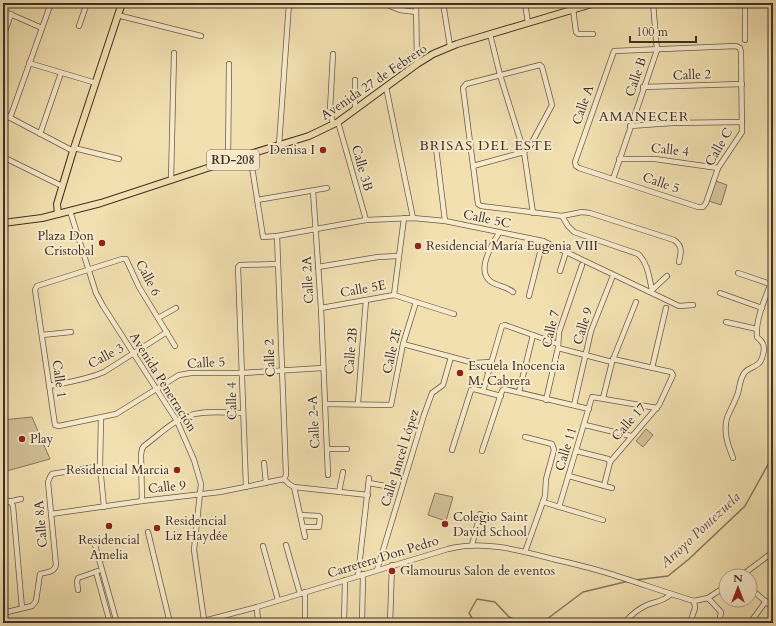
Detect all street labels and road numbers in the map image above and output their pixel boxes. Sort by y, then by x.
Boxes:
street label: Avenida 27 de Febrero [317,40,431,124]
street label: Calle B [621,55,651,99]
street label: Calle 2 [673,65,712,85]
street label: Calle A [568,82,598,127]
street label: Calle C [701,124,737,169]
street label: Calle 4 [650,139,690,161]
street label: Calle 3B [347,143,377,193]
road number: RD-208 [207,150,259,170]
street label: Calle 5 [640,168,682,198]
street label: Calle 5C [462,205,512,233]
street label: Calle 2A [298,255,318,304]
street label: Calle 6 [131,257,165,299]
street label: Calle 5E [339,276,387,302]
street label: Calle 9 [569,305,597,347]
street label: Calle 7 [538,308,564,350]
street label: Calle 2E [378,326,406,376]
street label: Calle 2B [340,327,362,375]
street label: Avenida Penetración [125,329,201,436]
street label: Calle 2 [260,338,280,377]
street label: Calle 3 [85,339,127,373]
street label: Calle 5 [186,353,226,373]
street label: Calle 1 [47,359,71,399]
street label: Calle 4 [223,381,241,420]
street label: Calle 2-A [304,394,324,449]
street label: Calle 17 [607,399,651,445]
street label: Calle Jancel López [377,407,423,509]
street label: Calle 11 [551,425,581,473]
street label: Calle 9 [147,476,187,498]
street label: Calle 8A [30,499,52,548]
street label: Carretera Don Pedro [325,531,441,583]

